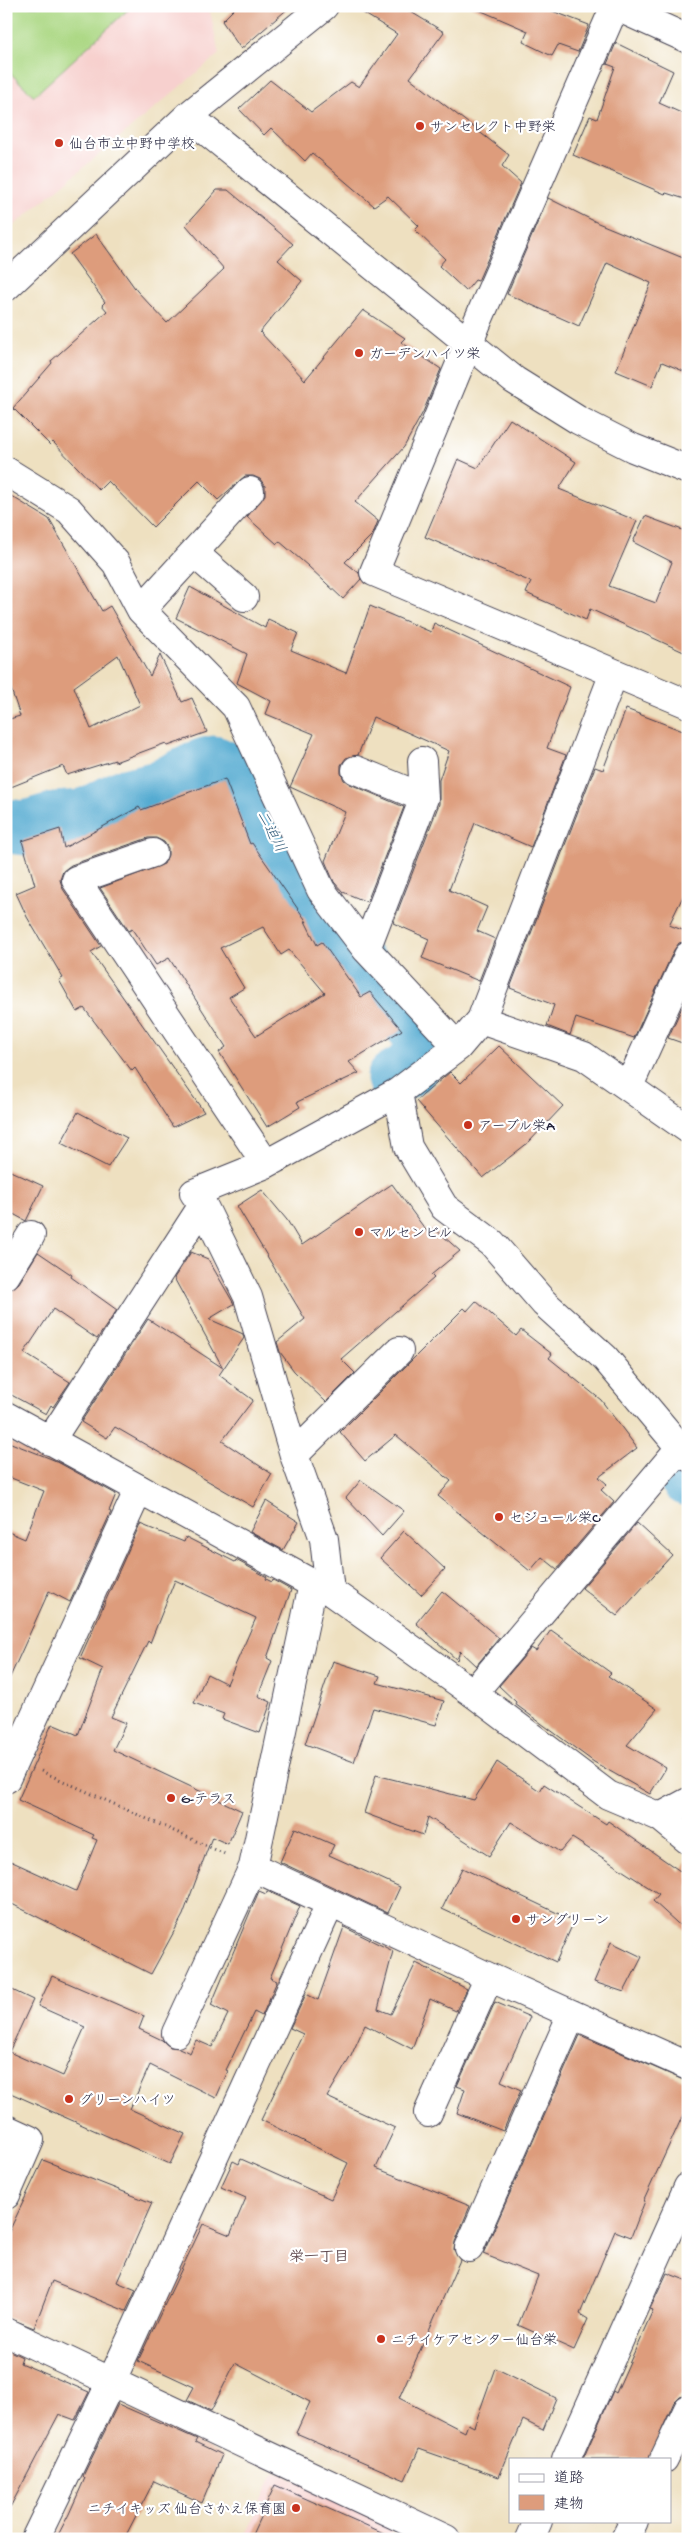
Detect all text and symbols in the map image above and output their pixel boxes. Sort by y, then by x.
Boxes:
marker: サンセレクト中野栄 [414,120,426,132]
place label: サンセレクト中野栄 [430,120,556,137]
marker: 仙台市立中野中学校 [53,137,65,149]
place label: 仙台市立中野中学校 [69,137,195,154]
marker: ガーデンハイツ栄 [353,347,365,359]
place label: ガーデンハイツ栄 [369,347,480,364]
water label: 二迫川 [252,807,290,856]
marker: アーブル栄A [462,1119,474,1131]
place label: アーブル栄A [478,1119,555,1136]
marker: マルセンビル [353,1226,365,1238]
place label: マルセンビル [369,1226,452,1243]
marker: セジュール栄C [493,1511,505,1523]
place label: セジュール栄C [509,1511,601,1528]
marker: G-テラス [165,1792,177,1804]
place label: G-テラス [181,1792,236,1809]
marker: サングリーン [510,1913,522,1925]
place label: サングリーン [526,1913,609,1930]
marker: グリーンハイツ [63,2093,75,2105]
place label: グリーンハイツ [79,2093,176,2110]
district label: 栄一丁目 [289,2249,349,2267]
marker: ニチイケアセンター仙台栄 [375,2333,387,2345]
place label: ニチイケアセンター仙台栄 [391,2333,557,2350]
legend [509,2458,672,2522]
text: 道路 [554,2470,584,2488]
text: 建物 [554,2496,584,2514]
place label: ニチイキッズ 仙台さかえ保育園 [88,2502,286,2519]
marker: ニチイキッズ 仙台さかえ保育園 [290,2502,302,2514]

